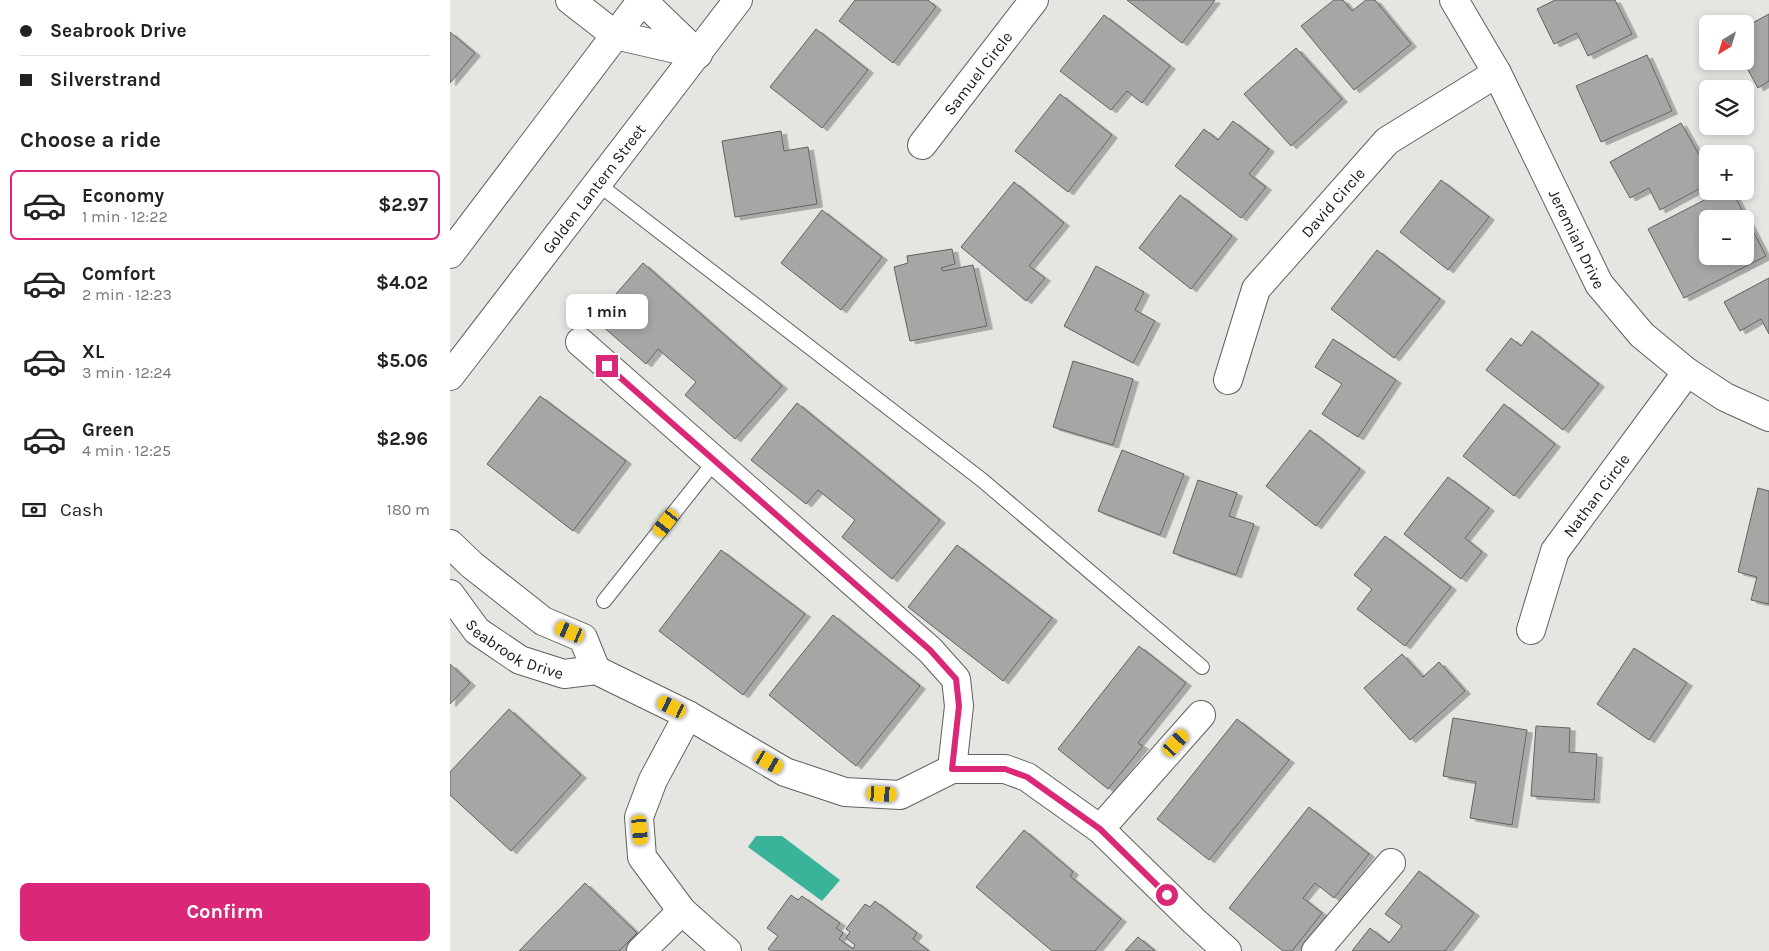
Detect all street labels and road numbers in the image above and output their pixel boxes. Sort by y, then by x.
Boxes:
street label: Samuel Circle [940,28,1016,119]
street label: Golden Lantern Street [538,120,650,258]
street label: David Circle [1297,164,1369,241]
street label: Jeremiah Drive [1545,186,1609,292]
street label: Nathan Circle [1560,450,1634,541]
street label: Seabrook Drive [461,615,566,683]

